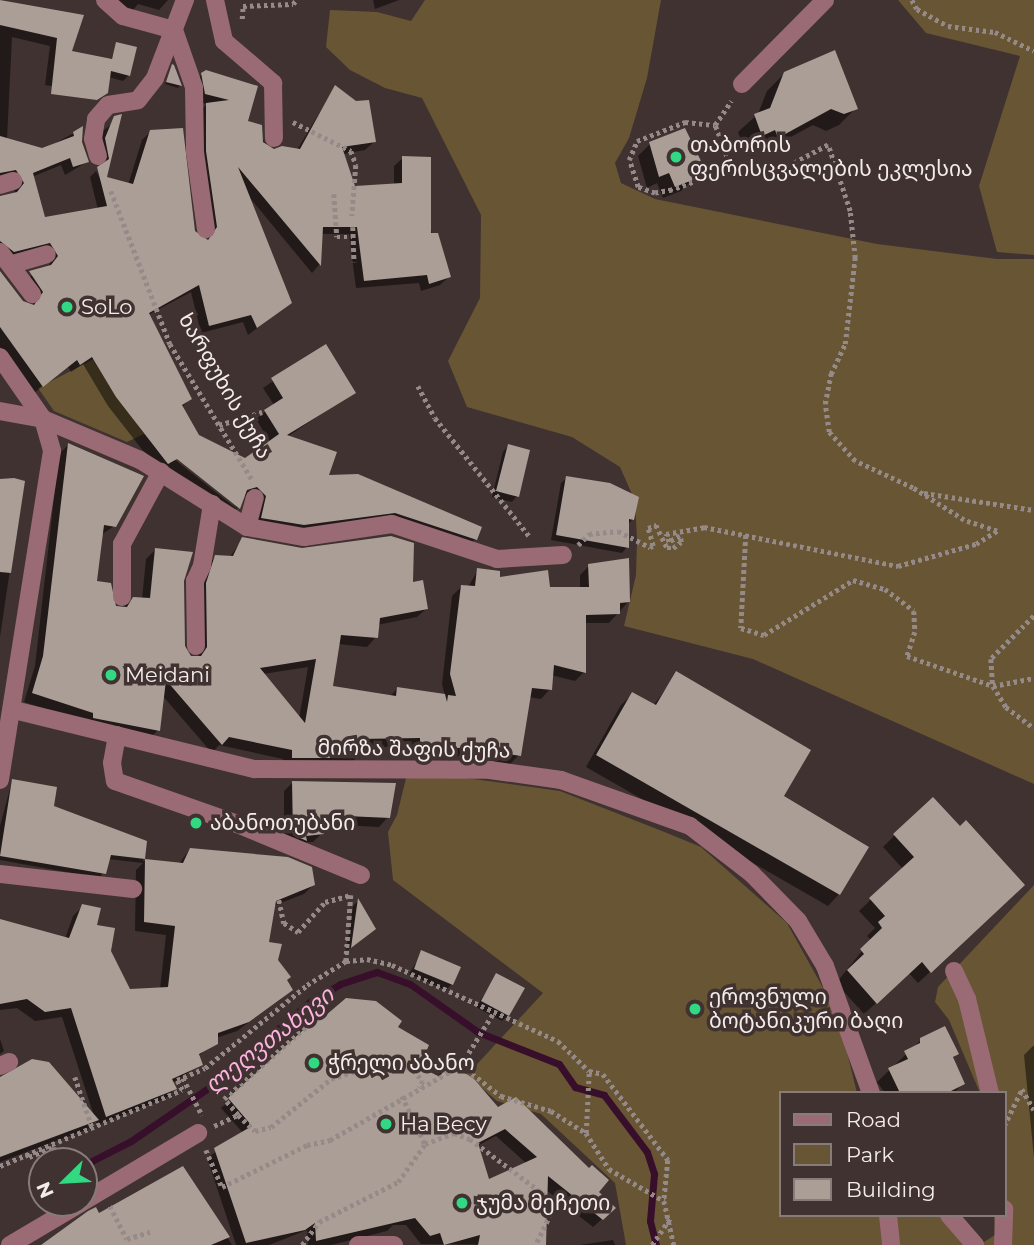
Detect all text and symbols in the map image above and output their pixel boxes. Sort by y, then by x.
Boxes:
place label: თაბორის ფერისცვალების ეკლესია [690,132,973,182]
marker: თაბორის ფერისცვალების ეკლესია [668,149,684,165]
place label: SoLo [81,294,132,320]
marker: SoLo [59,299,75,315]
street label: ხარფუხის ქუჩა [173,309,277,463]
place label: Meidani [125,662,210,688]
marker: Meidani [103,667,119,683]
street label: მირზა შაფის ქუჩა [317,735,511,763]
place label: აბანოთუბანი [210,810,355,836]
marker: აბანოთუბანი [188,815,204,831]
water label: ლეღვთახევი [199,981,339,1099]
place label: ეროვნული ბოტანიკური ბაღი [709,984,903,1034]
marker: ეროვნული ბოტანიკური ბაღი [687,1001,703,1017]
place label: ჭრელი აბანო [328,1050,475,1076]
marker: ჭრელი აბანო [306,1055,322,1071]
legend [778,1091,1006,1217]
text: Road [846,1107,901,1132]
place label: На Весу [400,1111,487,1137]
marker: На Весу [378,1116,394,1132]
text: Park [846,1142,894,1167]
north arrow [28,1147,98,1217]
text: Building [846,1177,936,1202]
text: N [32,1178,59,1202]
place label: ჯუმა მეჩეთი [476,1190,610,1216]
marker: ჯუმა მეჩეთი [454,1195,470,1211]

